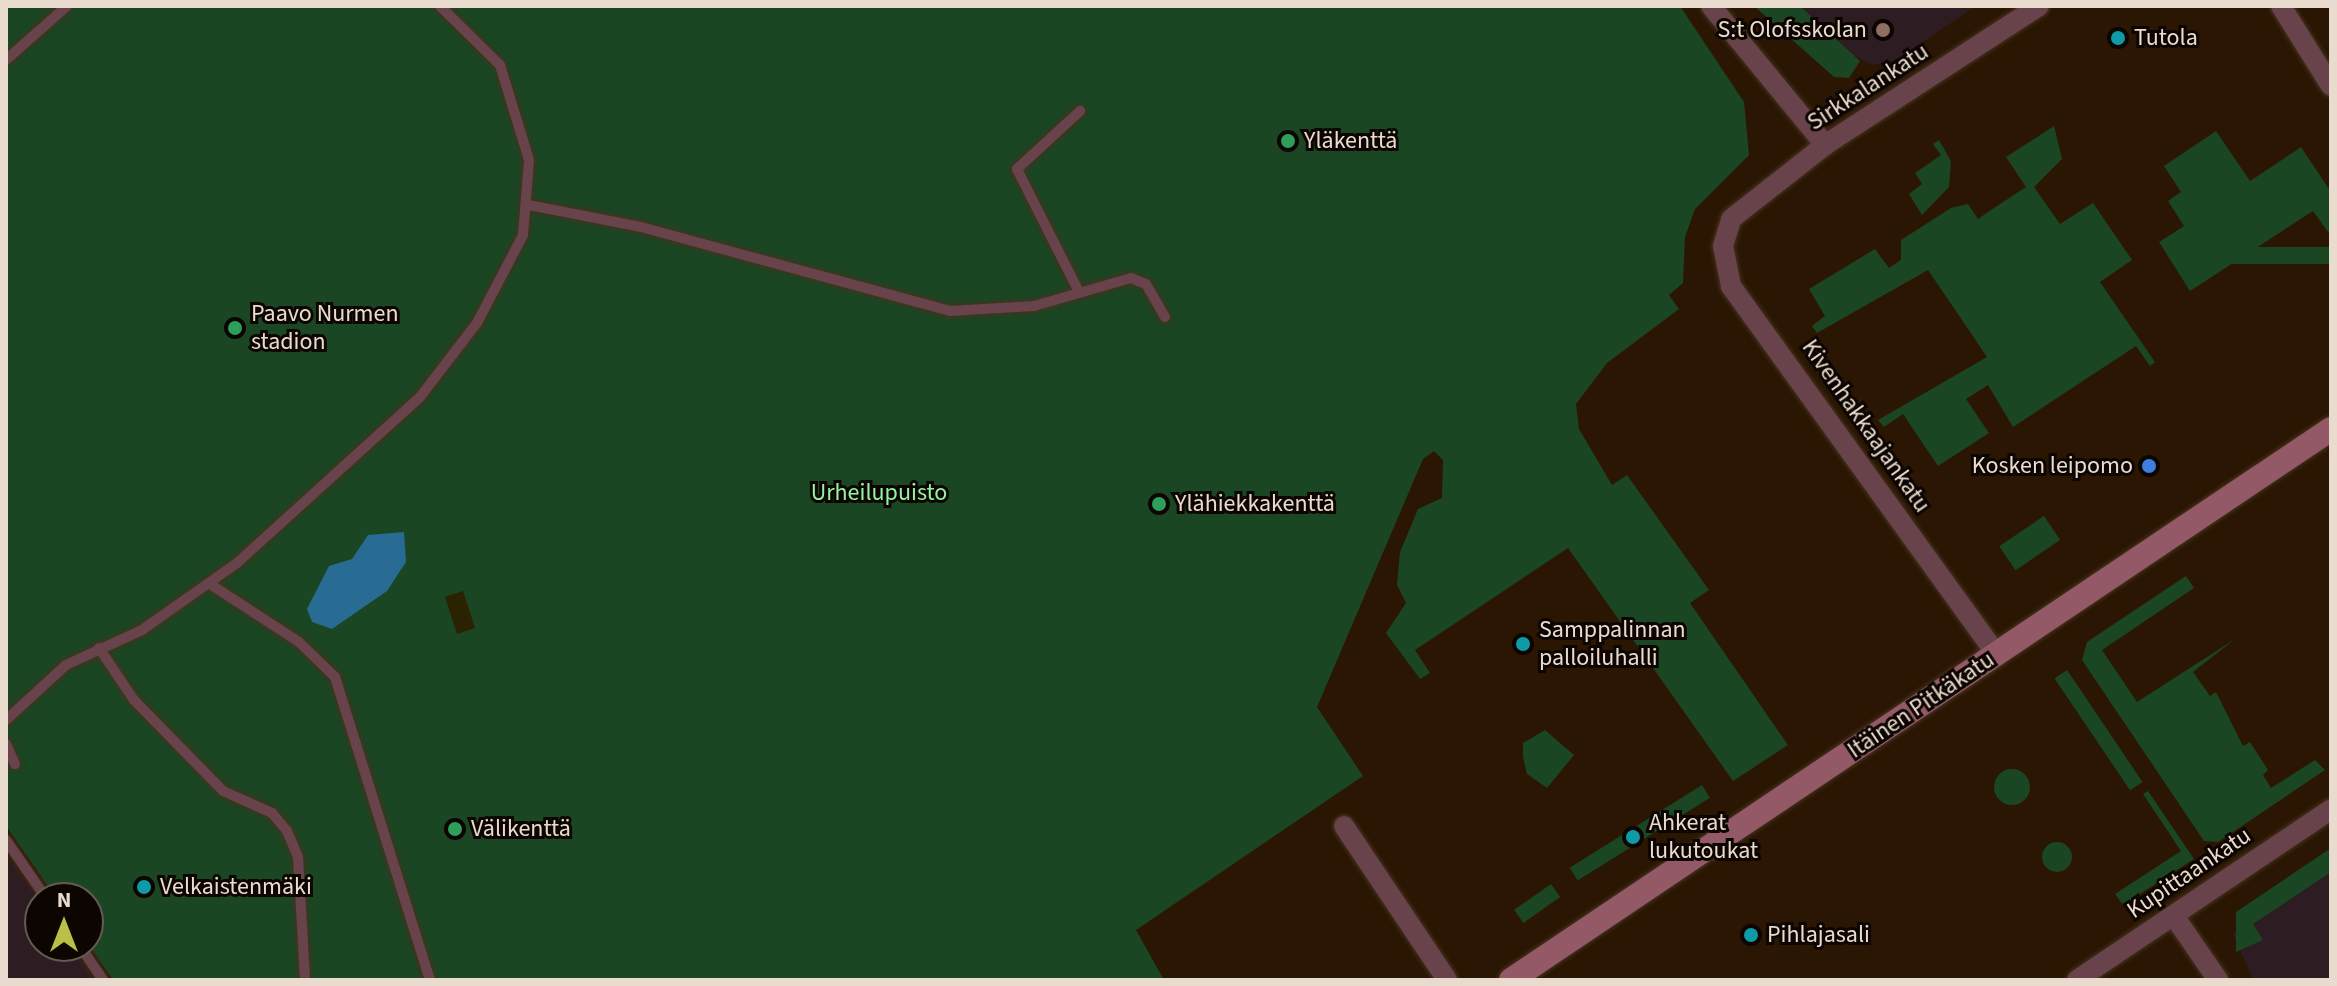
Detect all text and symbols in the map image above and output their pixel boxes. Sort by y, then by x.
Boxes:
place label: S:t Olofsskolan [1717,16,1867,44]
marker: S:t Olofsskolan [1874,21,1892,39]
place label: Tutola [2134,24,2198,52]
marker: Tutola [2109,29,2127,47]
street label: Sirkkalankatu [1802,37,1934,137]
place label: Yläkenttä [1304,127,1397,155]
marker: Yläkenttä [1279,132,1297,150]
place label: Paavo Nurmen stadion [251,300,399,356]
marker: Paavo Nurmen stadion [226,319,244,337]
street label: Kivenhakkaajankatu [1796,334,1936,518]
place label: Kosken leipomo [1972,452,2133,480]
marker: Kosken leipomo [2140,457,2158,475]
park label: Urheilupuisto [811,479,947,507]
place label: Ylähiekkakenttä [1175,490,1335,518]
marker: Ylähiekkakenttä [1150,495,1168,513]
place label: Samppalinnan palloiluhalli [1539,616,1686,672]
marker: Samppalinnan palloiluhalli [1514,635,1532,653]
street label: Itäinen Pitkäkatu [1842,645,2000,765]
place label: Ahkerat lukutoukat [1649,809,1758,865]
place label: Välikenttä [471,815,571,843]
marker: Välikenttä [446,820,464,838]
street label: Kupittaankatu [2122,821,2256,925]
marker: Ahkerat lukutoukat [1624,828,1642,846]
place label: Velkaistenmäki [160,873,312,901]
marker: Velkaistenmäki [135,878,153,896]
north arrow [24,882,104,962]
text: N [57,884,71,916]
place label: Pihlajasali [1767,921,1870,949]
marker: Pihlajasali [1742,926,1760,944]

